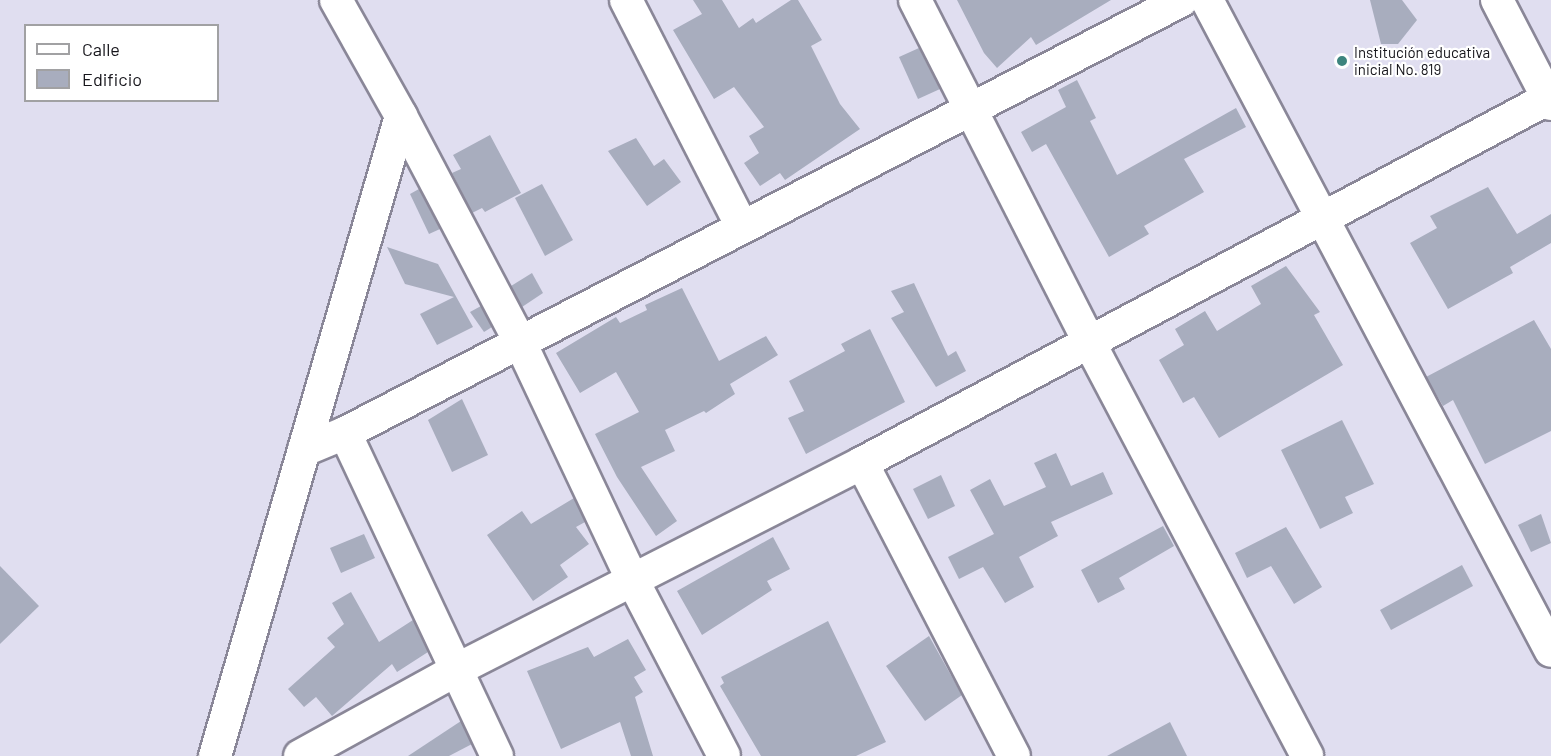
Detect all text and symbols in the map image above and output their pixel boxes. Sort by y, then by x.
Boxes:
legend [24,24,219,102]
text: Calle [82,38,120,60]
place label: Institución educativa inicial No. 819 [1354,43,1490,78]
marker: Institución educativa inicial No. 819 [1335,54,1349,68]
text: Edificio [82,68,142,90]

